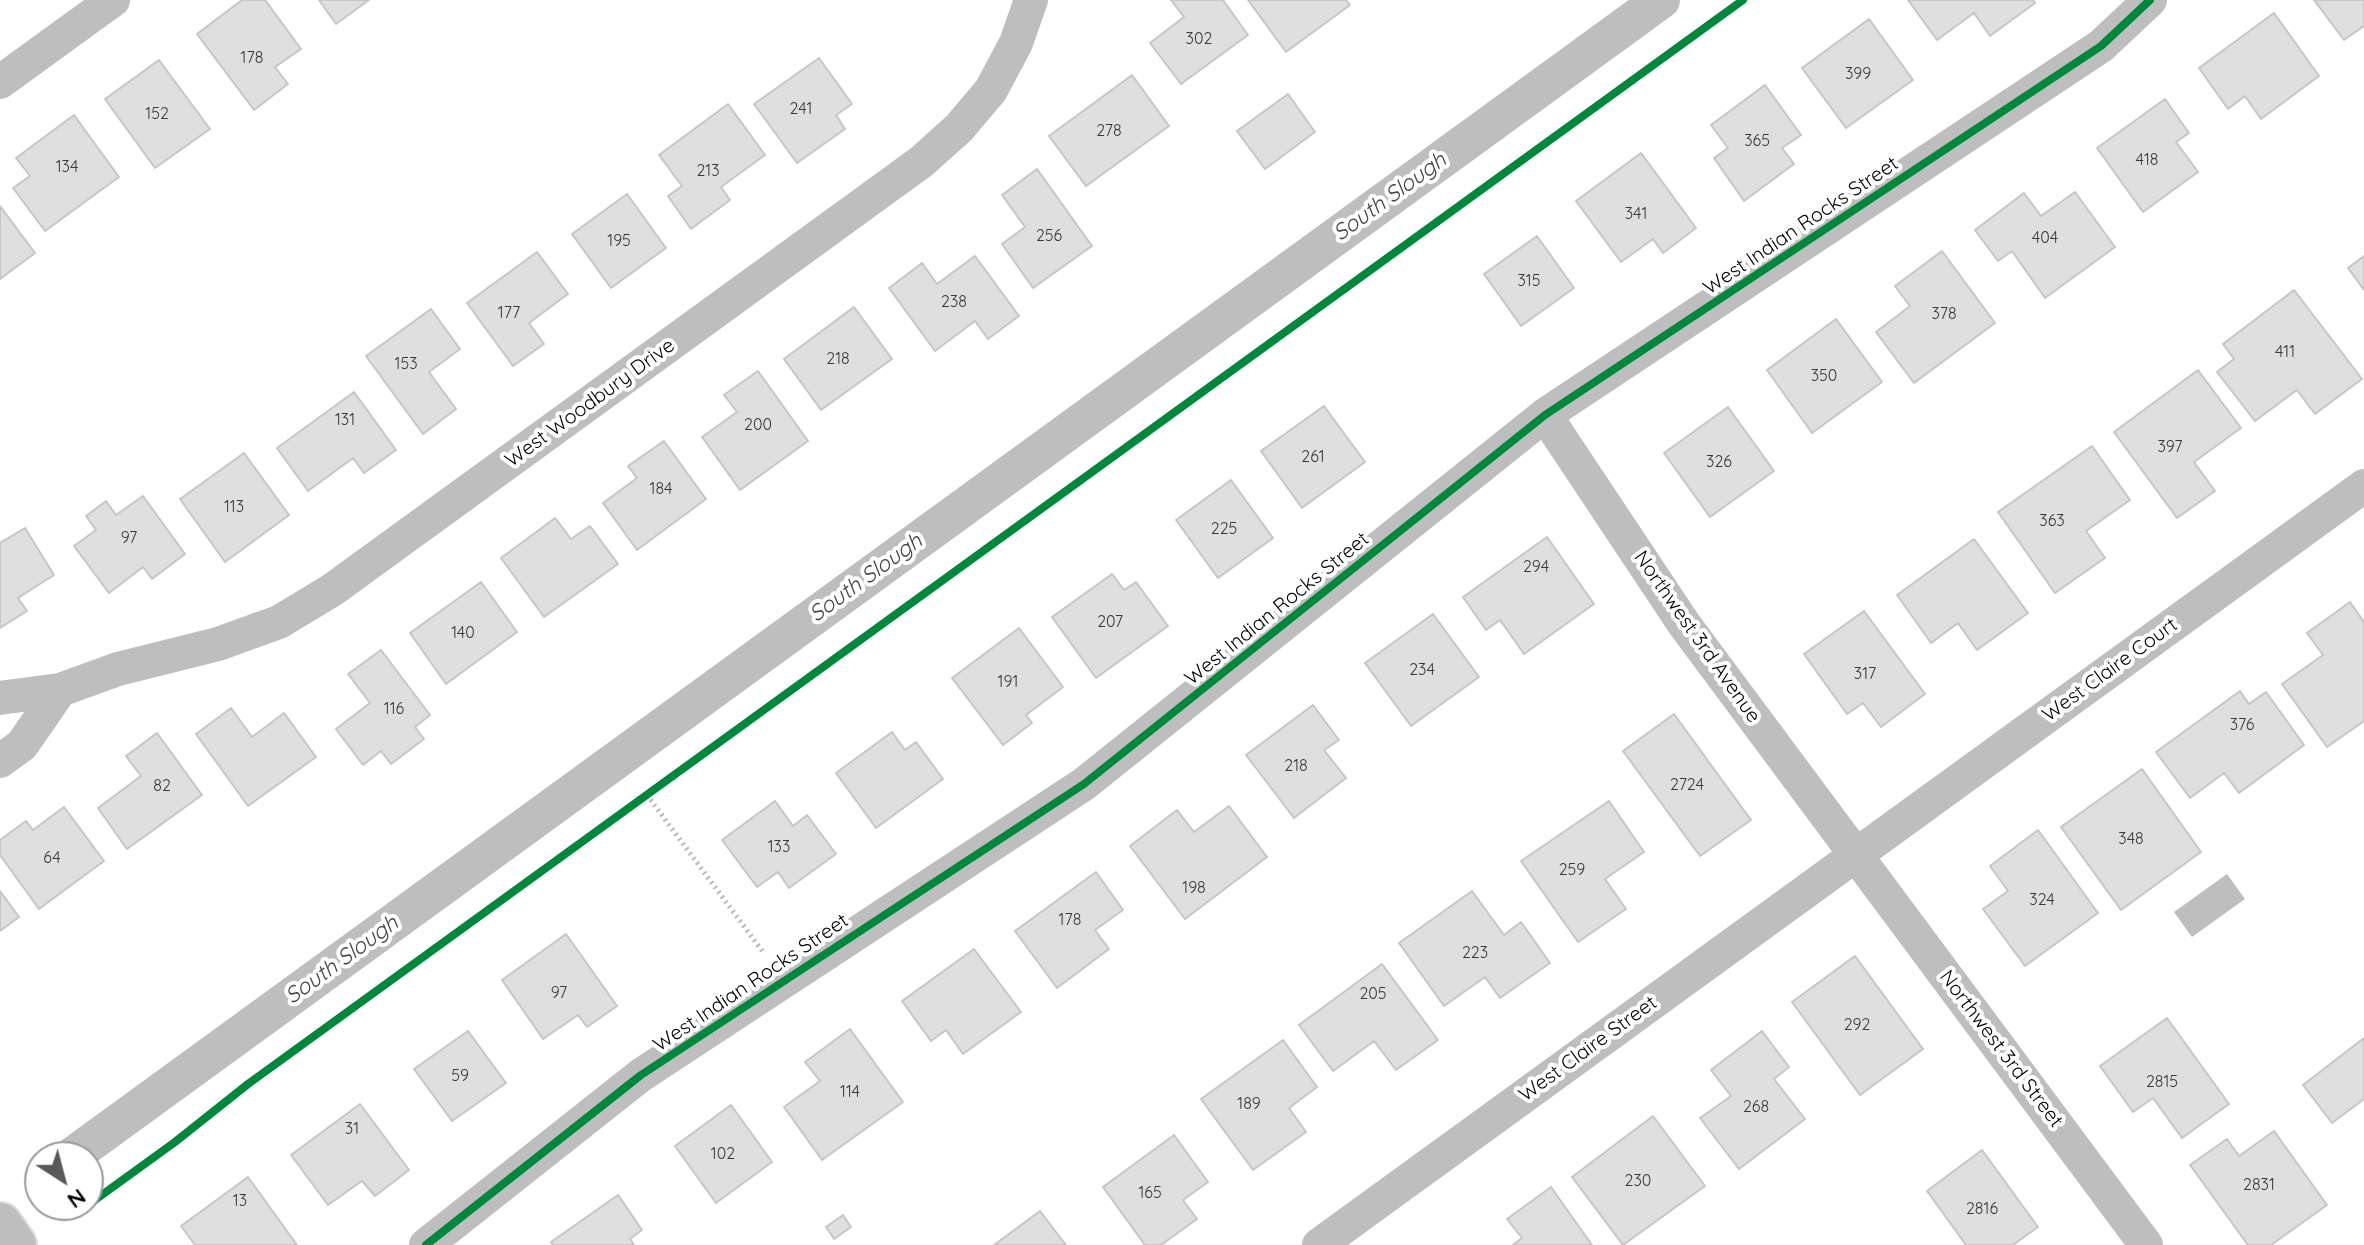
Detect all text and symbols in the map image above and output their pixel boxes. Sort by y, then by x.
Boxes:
house number: 302 [1186,29,1212,49]
house number: 178 [241,48,263,68]
house number: 399 [1845,64,1871,84]
house number: 241 [790,99,812,119]
house number: 152 [145,104,169,124]
house number: 278 [1096,121,1122,141]
house number: 365 [1744,131,1770,151]
water label: South Slough [1328,147,1452,247]
house number: 418 [2136,150,2158,170]
street label: West Indian Rocks Street [1699,152,1903,300]
house number: 134 [56,157,78,177]
house number: 213 [696,161,720,181]
house number: 341 [1625,204,1647,224]
house number: 256 [1036,226,1062,246]
house number: 404 [2032,228,2058,248]
house number: 195 [607,231,631,251]
house number: 315 [1517,271,1541,291]
house number: 238 [941,292,967,312]
house number: 177 [498,303,520,323]
house number: 378 [1931,304,1957,324]
street label: West Woodbury Drive [501,334,679,472]
house number: 411 [2275,342,2295,362]
house number: 218 [826,349,850,369]
house number: 153 [394,354,418,374]
house number: 350 [1811,366,1837,386]
house number: 131 [335,410,355,430]
house number: 200 [744,415,772,435]
house number: 397 [2157,437,2183,457]
house number: 261 [1301,447,1325,467]
house number: 326 [1706,452,1732,472]
house number: 184 [650,479,672,499]
house number: 113 [224,497,244,517]
house number: 363 [2039,511,2065,531]
house number: 225 [1211,519,1237,539]
street label: West Indian Rocks Street [1180,527,1374,691]
house number: 97 [121,528,137,548]
water label: South Slough [804,528,928,628]
street label: Northwest 3rd Avenue [1629,546,1765,728]
house number: 294 [1523,557,1549,577]
house number: 207 [1097,612,1123,632]
street label: West Claire Court [2038,613,2182,727]
house number: 140 [451,623,475,643]
house number: 234 [1409,660,1435,680]
house number: 317 [1854,664,1876,684]
house number: 191 [998,672,1018,692]
house number: 116 [384,699,404,719]
house number: 376 [2230,715,2254,735]
house number: 218 [1284,756,1308,776]
house number: 2724 [1670,775,1704,795]
house number: 82 [153,776,171,796]
house number: 348 [2118,829,2144,849]
house number: 133 [768,837,790,857]
house number: 64 [43,848,61,868]
house number: 259 [1559,860,1585,880]
house number: 198 [1182,878,1206,898]
house number: 324 [2029,890,2055,910]
street label: West Indian Rocks Street [649,909,853,1057]
water label: South Slough [280,910,404,1010]
house number: 178 [1059,910,1081,930]
house number: 223 [1462,943,1488,963]
street label: Northwest 3rd Street [1934,966,2068,1132]
house number: 97 [551,983,567,1003]
house number: 205 [1359,984,1387,1004]
street label: West Claire Street [1514,991,1662,1107]
house number: 292 [1844,1015,1870,1035]
house number: 59 [451,1066,469,1086]
house number: 2815 [2146,1072,2178,1092]
house number: 114 [840,1082,860,1102]
house number: 189 [1237,1094,1261,1114]
house number: 268 [1743,1097,1769,1117]
house number: 31 [345,1119,359,1139]
north arrow [24,1141,104,1221]
house number: 102 [711,1144,735,1164]
house number: 230 [1625,1171,1651,1191]
house number: 2831 [2243,1175,2275,1195]
text: N [62,1183,92,1215]
house number: 165 [1138,1183,1162,1203]
house number: 13 [233,1191,247,1211]
house number: 2816 [1966,1199,1998,1219]

